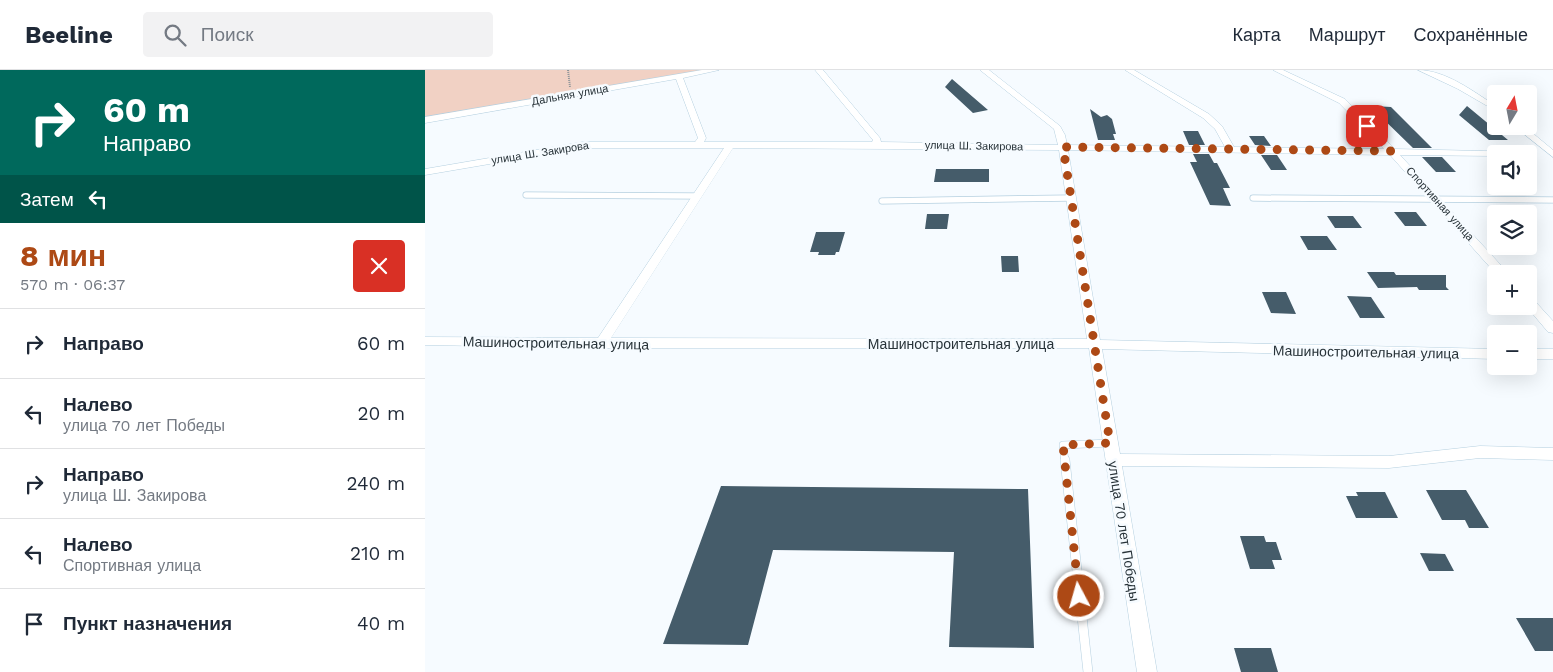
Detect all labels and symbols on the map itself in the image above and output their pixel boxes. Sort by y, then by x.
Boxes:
street label: Дальняя улица [531,82,610,108]
north arrow [1487,85,1537,135]
pin [1346,105,1388,147]
street label: улица Ш. Закирова [490,139,591,167]
street label: улица Ш. Закирова [925,139,1024,153]
street label: Спортивная улица [1403,164,1477,244]
street label: Машиностроительная улица [463,333,650,353]
street label: Машиностроительная улица [868,336,1054,352]
street label: Машиностроительная улица [1273,342,1460,362]
street label: улица 70 лет Победы [1105,460,1143,602]
position arrow [1052,569,1104,621]

